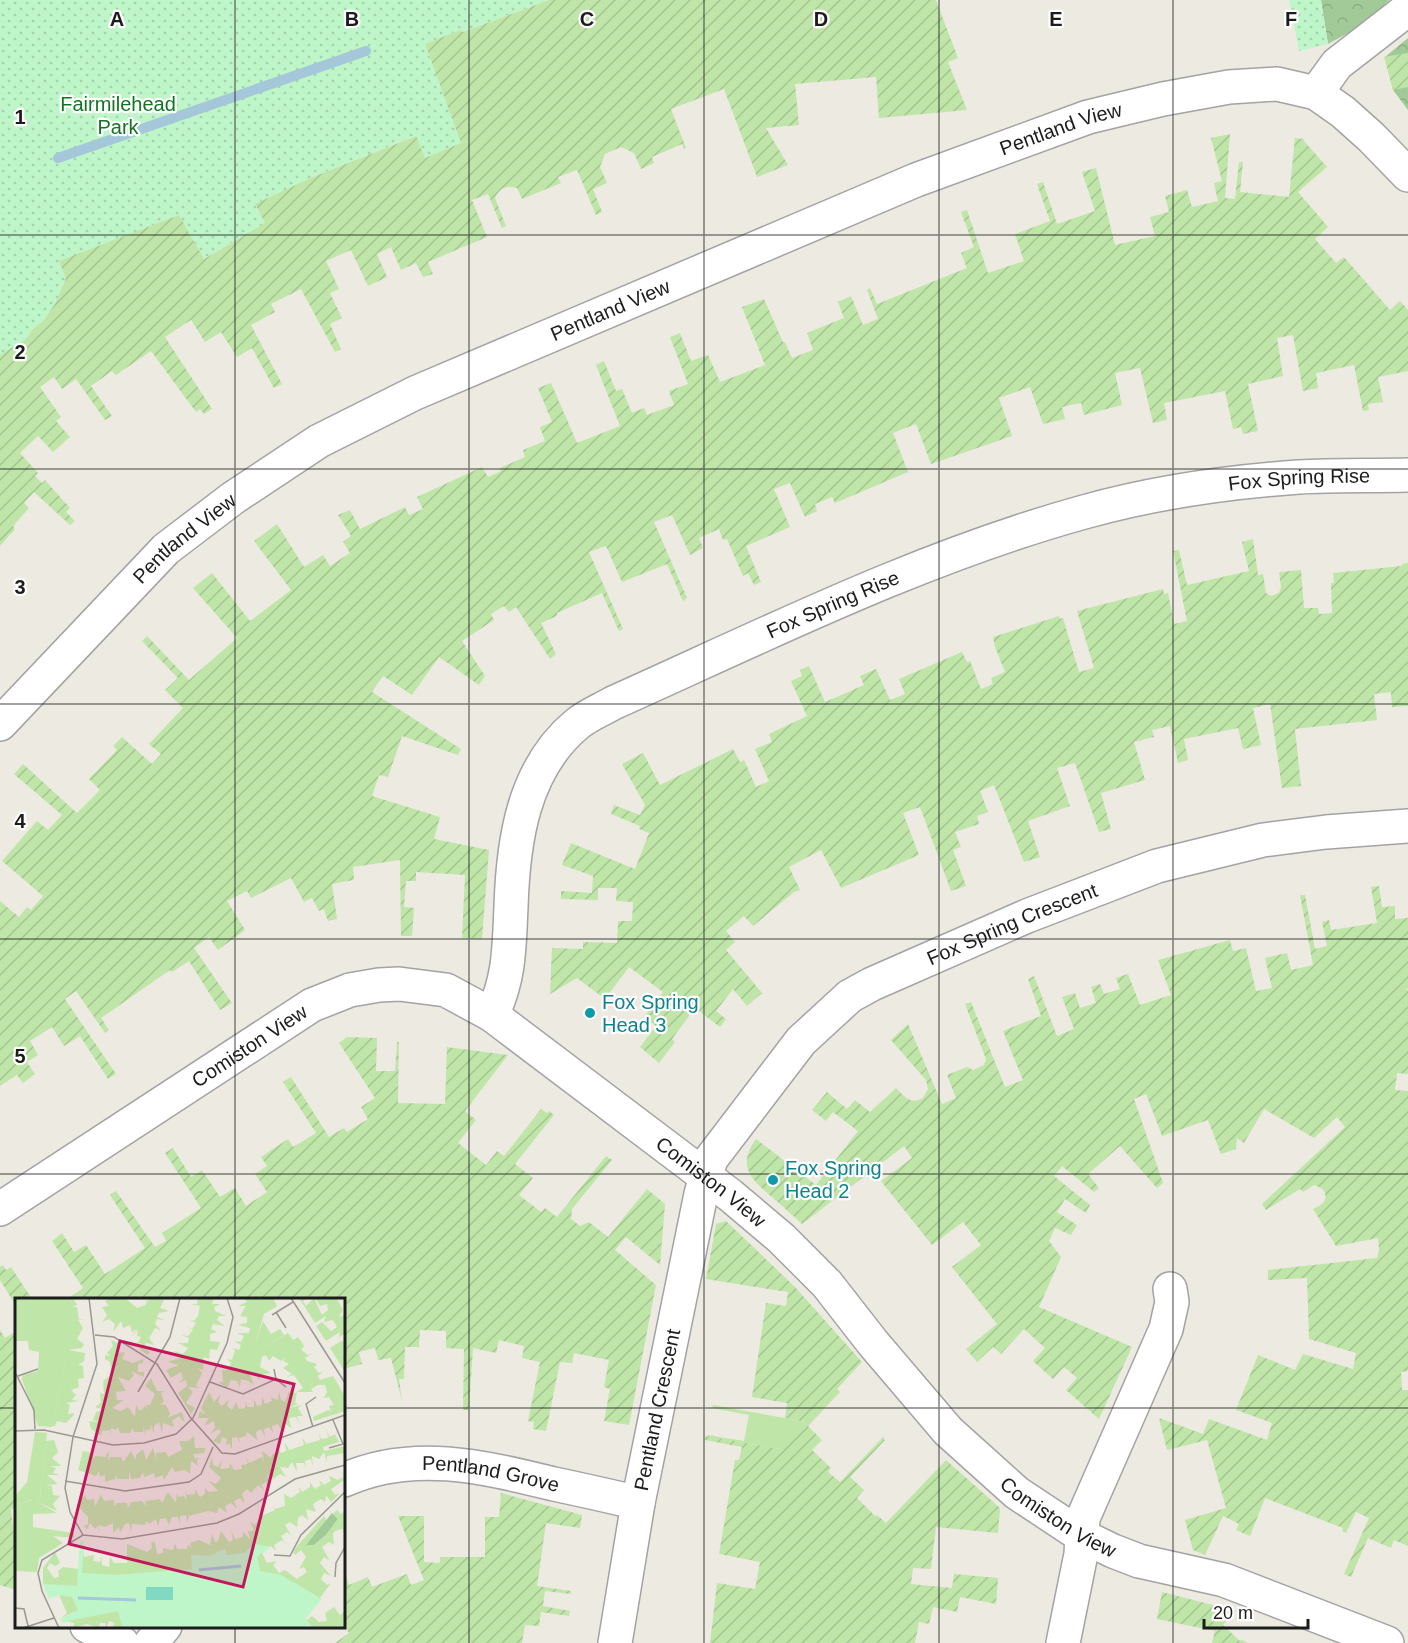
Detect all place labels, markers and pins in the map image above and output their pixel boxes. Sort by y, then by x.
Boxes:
place label: Fox Spring Head 3 [602,991,699,1036]
marker: Fox Spring Head 3 [583,1006,597,1020]
place label: Fox Spring Head 2 [785,1157,882,1202]
marker: Fox Spring Head 2 [766,1173,780,1187]

